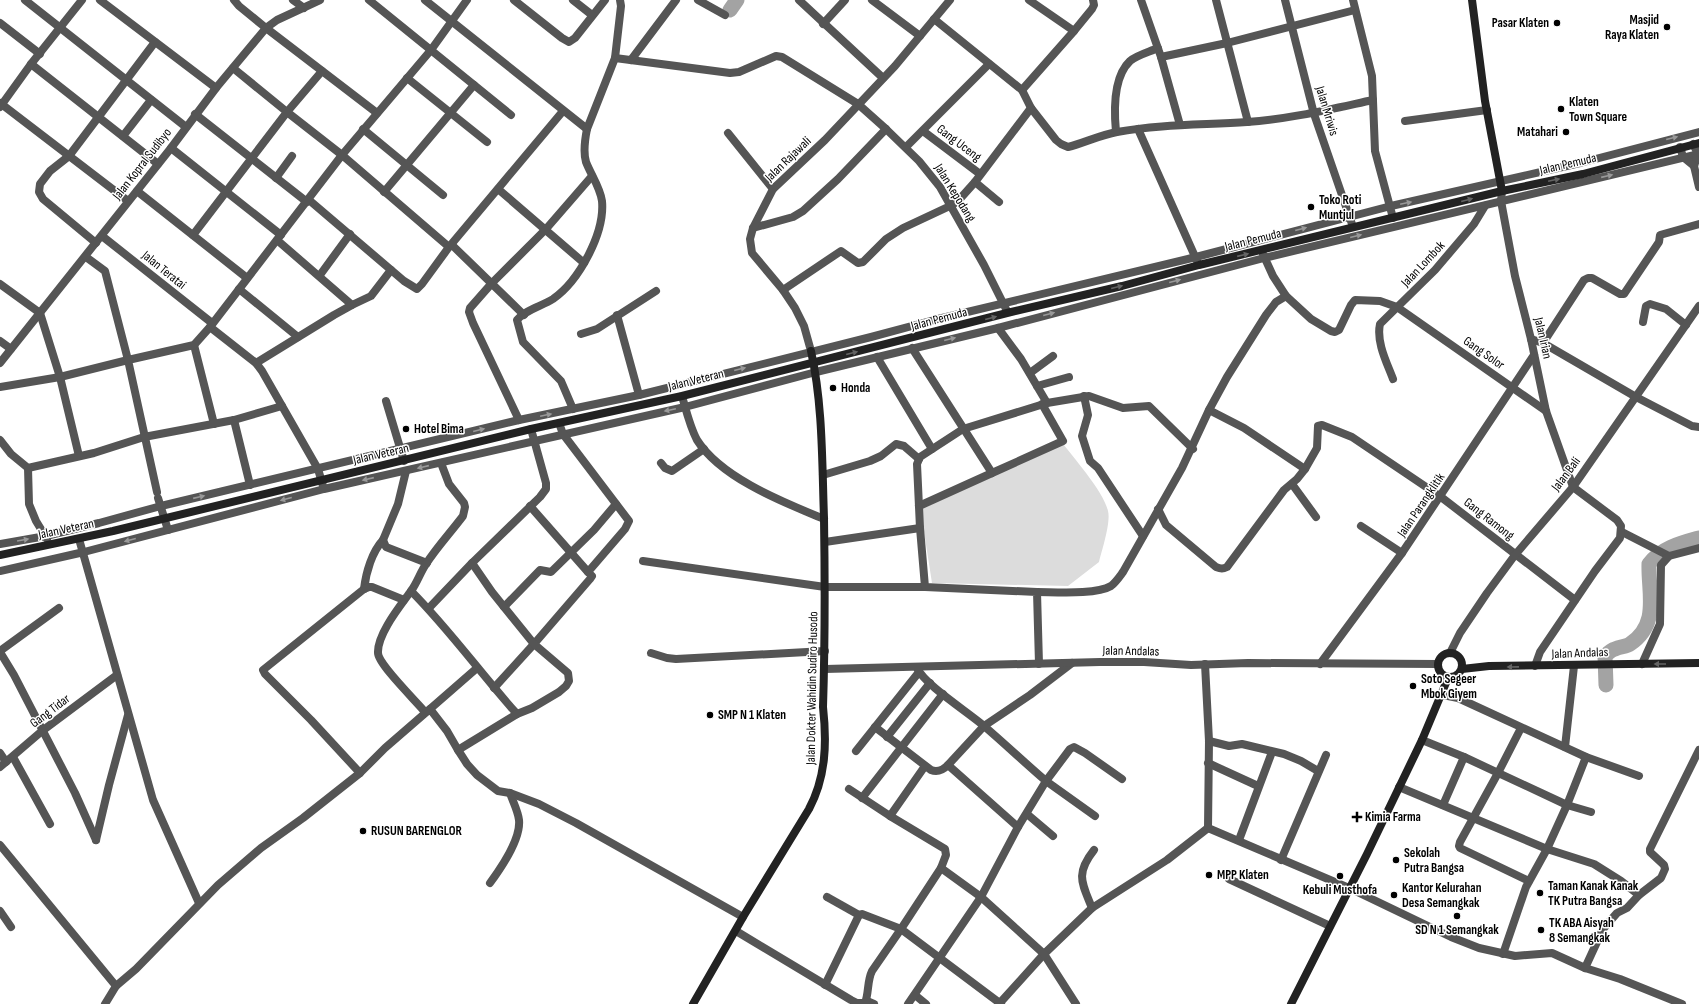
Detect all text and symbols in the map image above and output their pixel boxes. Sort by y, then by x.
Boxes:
place label: Masjid Raya Klaten [1605,12,1659,43]
place label: Pasar Klaten [1492,15,1549,31]
marker: Pasar Klaten [1552,18,1562,28]
marker: Masjid Raya Klaten [1662,22,1672,32]
street label: Jalan Mriwis [1312,83,1342,138]
place label: Klaten Town Square [1569,94,1628,125]
marker: Klaten Town Square [1556,104,1566,114]
street label: Gang Uceng [933,121,985,165]
place label: Matahari [1517,124,1558,140]
street label: Jalan Kopral Sudibyo [108,125,175,204]
marker: Matahari [1561,127,1571,137]
street label: Jalan Rajawali [761,133,814,186]
one-way arrow [1666,135,1678,141]
street label: Jalan Pemuda [1537,150,1598,179]
street label: Jalan Kepodang [930,160,979,225]
one-way arrow [1601,173,1614,179]
one-way arrow [1547,176,1560,182]
place label: Toko Roti Muntjul [1319,192,1362,223]
one-way arrow [1461,197,1473,203]
one-way arrow [1400,199,1412,205]
marker: Toko Roti Muntjul [1306,202,1316,212]
street label: Jalan Pemuda [1222,225,1283,255]
one-way arrow [1296,226,1308,232]
one-way arrow [1350,233,1362,239]
street label: Jalan Lombok [1397,238,1448,291]
street label: Jalan Teratai [138,247,189,293]
one-way arrow [1237,251,1249,257]
one-way arrow [1169,278,1181,284]
one-way arrow [1112,284,1124,290]
street label: Jalan Pemuda [908,304,969,334]
one-way arrow [1043,311,1055,317]
one-way arrow [985,314,997,320]
street label: Jalan Irian [1530,315,1556,360]
street label: Gang Solor [1460,333,1508,373]
one-way arrow [944,336,956,342]
one-way arrow [845,350,858,356]
street label: Jalan Veteran [666,365,725,395]
one-way arrow [733,366,746,372]
place label: Honda [841,380,870,396]
marker: Honda [828,383,838,393]
one-way arrow [664,408,676,414]
one-way arrow [540,411,553,417]
place label: Hotel Bima [414,421,464,437]
marker: Hotel Bima [401,424,411,434]
one-way arrow [473,427,485,433]
street label: Jalan Veteran [351,440,410,468]
street label: Jalan Bali [1547,454,1584,495]
one-way arrow [417,464,429,470]
street label: Jalan Parangklitik [1393,470,1448,541]
one-way arrow [362,477,374,483]
one-way arrow [193,494,205,500]
street label: Gang Ramong [1461,494,1517,544]
one-way arrow [280,496,292,502]
street label: Jalan Veteran [36,515,95,543]
one-way arrow [17,537,29,543]
one-way arrow [124,537,136,543]
street label: Jalan Dokter Wahidin Sudiro Husodo [803,611,821,766]
street label: Jalan Andalas [1102,642,1160,659]
street label: Jalan Andalas [1550,644,1609,662]
one-way arrow [1653,661,1666,667]
one-way arrow [1507,663,1519,670]
place label: Soto Segeer Mbok Giyem [1421,671,1477,702]
marker: Soto Segeer Mbok Giyem [1408,681,1418,691]
street label: Gang Tidar [27,691,73,731]
place label: SMP N 1 Klaten [718,707,786,723]
marker: SMP N 1 Klaten [705,710,715,720]
place label: Kimia Farma [1365,809,1421,825]
marker: Kimia Farma [1352,812,1362,822]
place label: RUSUN BARENGLOR [371,823,462,839]
marker: RUSUN BARENGLOR [358,826,368,836]
place label: Sekolah Putra Bangsa [1404,845,1464,876]
marker: Sekolah Putra Bangsa [1391,855,1401,865]
place label: MPP Klaten [1217,867,1269,883]
marker: MPP Klaten [1204,870,1214,880]
marker: Kebuli Musthofa [1335,871,1345,881]
place label: Taman Kanak Kanak TK Putra Bangsa [1548,878,1639,909]
place label: Kantor Kelurahan Desa Semangkak [1402,880,1482,911]
place label: Kebuli Musthofa [1303,882,1377,898]
marker: Taman Kanak Kanak TK Putra Bangsa [1535,888,1545,898]
marker: Kantor Kelurahan Desa Semangkak [1389,890,1399,900]
marker: SD N 1 Semangkak [1452,911,1462,921]
place label: TK ABA Aisyah 8 Semangkak [1549,915,1614,946]
place label: SD N 1 Semangkak [1415,922,1499,938]
marker: TK ABA Aisyah 8 Semangkak [1536,925,1546,935]

